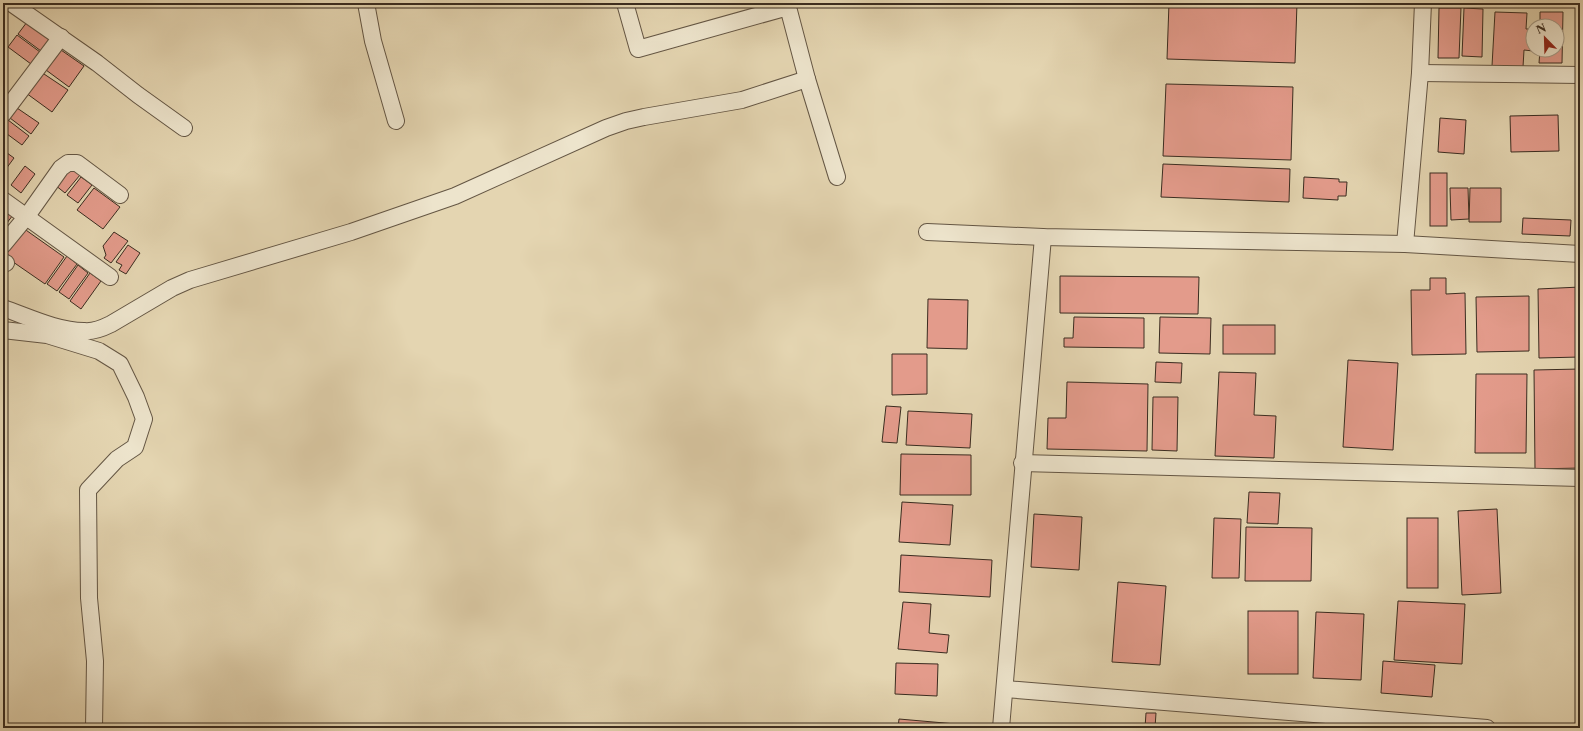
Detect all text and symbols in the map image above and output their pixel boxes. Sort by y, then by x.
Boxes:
north arrow [1525,18,1565,58]
text: N [1534,20,1549,37]

